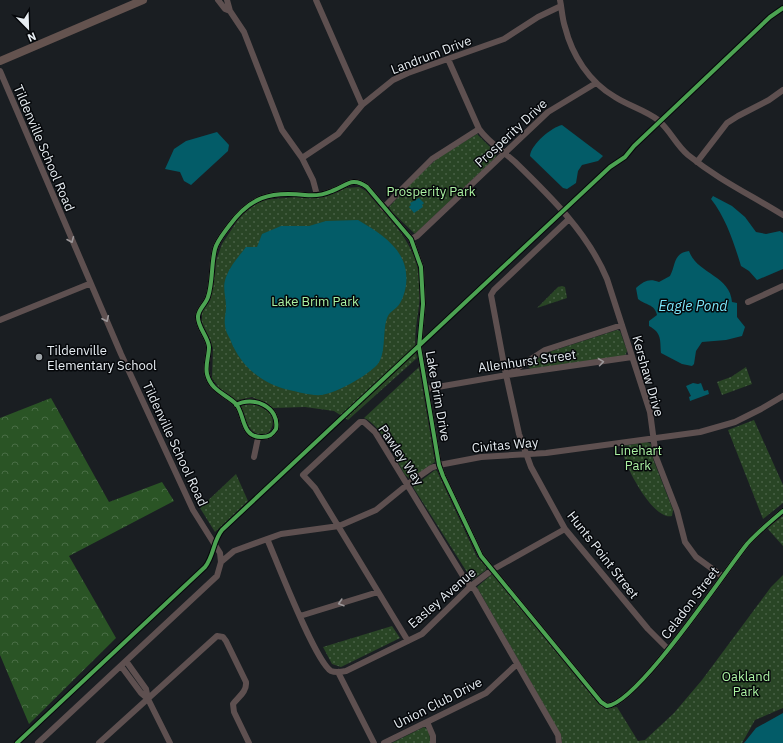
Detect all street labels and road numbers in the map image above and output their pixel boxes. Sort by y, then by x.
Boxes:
street label: Landrum Drive [388,32,474,78]
street label: Tildenville School Road [10,82,78,214]
street label: Prosperity Drive [471,95,551,171]
street label: Kershaw Drive [628,333,668,419]
street label: Allenhurst Street [477,346,577,376]
street label: Lake Brim Drive [422,350,454,442]
street label: Tildenville School Road [139,379,211,509]
street label: Pawley Way [374,421,428,489]
street label: Civitas Way [471,434,539,456]
street label: Hunts Point Street [563,508,643,602]
street label: Celadon Street [657,563,723,643]
street label: Easley Avenue [405,564,479,632]
street label: Union Club Drive [391,673,485,733]

